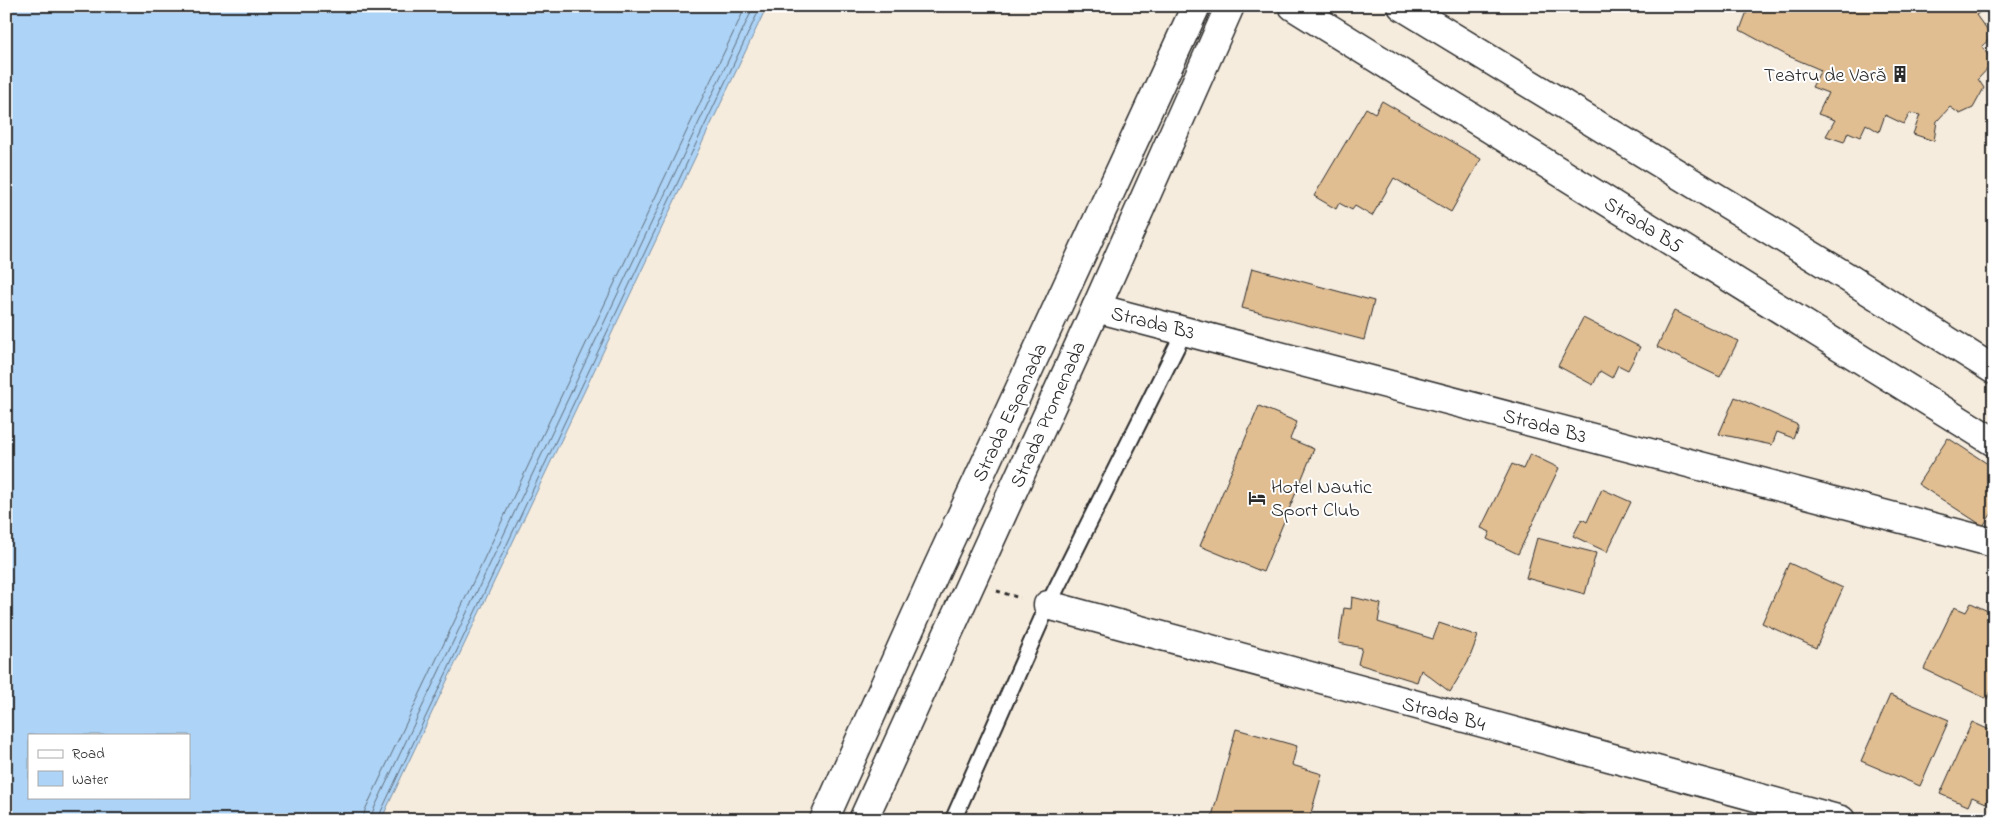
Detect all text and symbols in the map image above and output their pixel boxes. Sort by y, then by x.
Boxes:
place label: Teatru de Vară [1764,62,1886,91]
building icon: Teatru de Vară [1890,64,1910,84]
street label: Strada B5 [1597,190,1688,262]
street label: Strada B3 [1107,300,1197,349]
street label: Strada Promenada [1004,337,1095,493]
street label: Strada Espanada [966,339,1056,487]
street label: Strada B3 [1499,402,1589,452]
place label: Hotel Nautic Sport Club [1271,474,1372,526]
hotel icon: Hotel Nautic Sport Club [1247,488,1267,508]
street label: Strada B4 [1398,690,1488,740]
legend [28,734,190,798]
text: Road [72,743,105,765]
text: Water [72,769,108,791]

